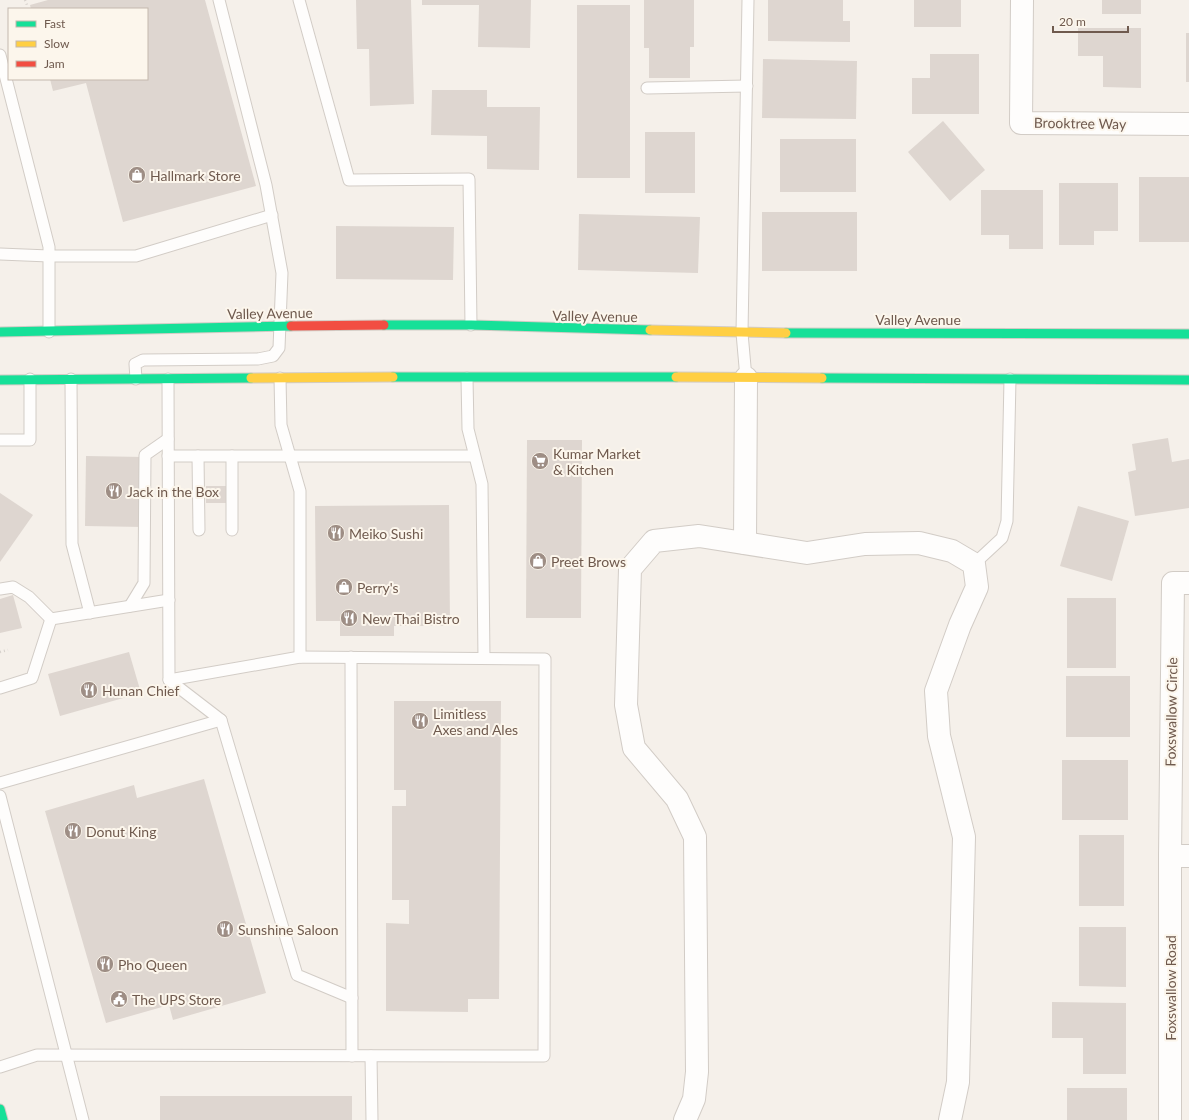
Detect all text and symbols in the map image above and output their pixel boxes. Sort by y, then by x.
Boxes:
legend [8,8,148,80]
scale bar [1053,8,1128,34]
text: 20 m [1059,14,1086,29]
text: Fast [44,16,66,31]
text: Slow [44,36,70,51]
text: Jam [44,56,65,71]
street label: Brooktree Way [1034,114,1127,132]
shop icon: Hallmark Store [127,165,147,185]
place label: Hallmark Store [150,167,241,184]
street label: Valley Avenue [227,304,313,322]
street label: Valley Avenue [552,307,638,325]
street label: Valley Avenue [875,311,961,328]
place label: Kumar Market & Kitchen [553,445,641,478]
supermarket icon: Kumar Market & Kitchen [530,451,550,471]
restaurant icon: Jack in the Box [104,481,124,501]
place label: Jack in the Box [127,483,219,500]
restaurant icon: Meiko Sushi [326,523,346,543]
place label: Meiko Sushi [349,525,423,542]
shop icon: Preet Brows [528,551,548,571]
place label: Preet Brows [551,553,626,570]
shop icon: Perry's [334,577,354,597]
place label: Perry's [357,579,399,596]
restaurant icon: New Thai Bistro [339,608,359,628]
place label: New Thai Bistro [362,610,460,627]
street label: Foxswallow Circle [1162,657,1180,767]
restaurant icon: Hunan Chief [79,680,99,700]
place label: Hunan Chief [102,682,179,699]
place label: Limitless Axes and Ales [433,705,518,738]
restaurant icon: Limitless Axes and Ales [410,711,430,731]
restaurant icon: Donut King [63,821,83,841]
place label: Donut King [86,823,156,840]
restaurant icon: Sunshine Saloon [215,919,235,939]
place label: Sunshine Saloon [238,921,339,938]
street label: Foxswallow Road [1162,935,1179,1041]
restaurant icon: Pho Queen [95,954,115,974]
place label: Pho Queen [118,956,187,973]
public building icon: The UPS Store [109,989,129,1009]
place label: The UPS Store [132,991,221,1008]

